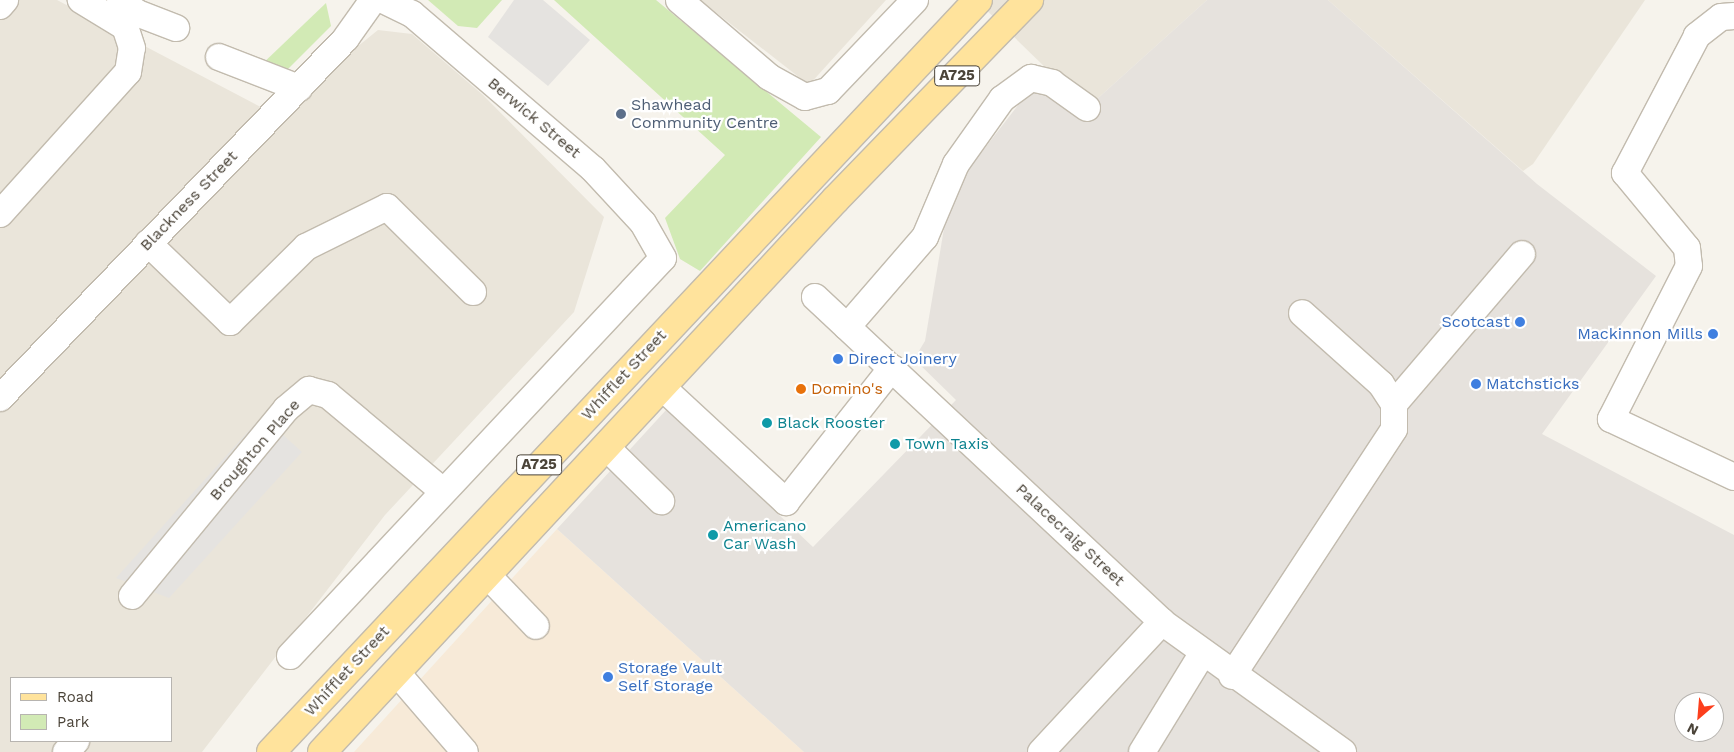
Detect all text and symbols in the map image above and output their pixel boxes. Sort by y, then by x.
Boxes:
road number: A725 [933,64,981,88]
street label: Berwick Street [484,74,584,162]
place label: Shawhead Community Centre [631,95,779,133]
marker: Shawhead Community Centre [615,108,627,120]
street label: Blackness Street [136,147,242,255]
place label: Scotcast [1441,312,1510,332]
marker: Scotcast [1514,316,1526,328]
place label: Mackinnon Mills [1577,324,1703,344]
street label: Whifflet Street [577,326,671,424]
marker: Mackinnon Mills [1707,328,1719,340]
place label: Direct Joinery [848,349,957,369]
marker: Direct Joinery [832,353,844,365]
place label: Matchsticks [1486,374,1580,394]
marker: Matchsticks [1470,378,1482,390]
place label: Domino's [811,379,883,399]
marker: Domino's [795,383,807,395]
street label: Broughton Place [206,395,304,505]
place label: Black Rooster [777,413,885,433]
marker: Black Rooster [761,417,773,429]
place label: Town Taxis [905,434,989,454]
marker: Town Taxis [889,438,901,450]
road number: A725 [515,452,563,478]
street label: Palacecraig Street [1012,480,1128,590]
place label: Americano Car Wash [723,516,806,554]
marker: Americano Car Wash [707,529,719,541]
street label: Whifflet Street [300,622,394,720]
place label: Storage Vault Self Storage [618,658,723,696]
marker: Storage Vault Self Storage [602,671,614,683]
legend [10,677,172,742]
text: Road [57,688,94,706]
north arrow [1674,692,1724,742]
text: Park [57,713,89,731]
text: N [1684,720,1701,739]

